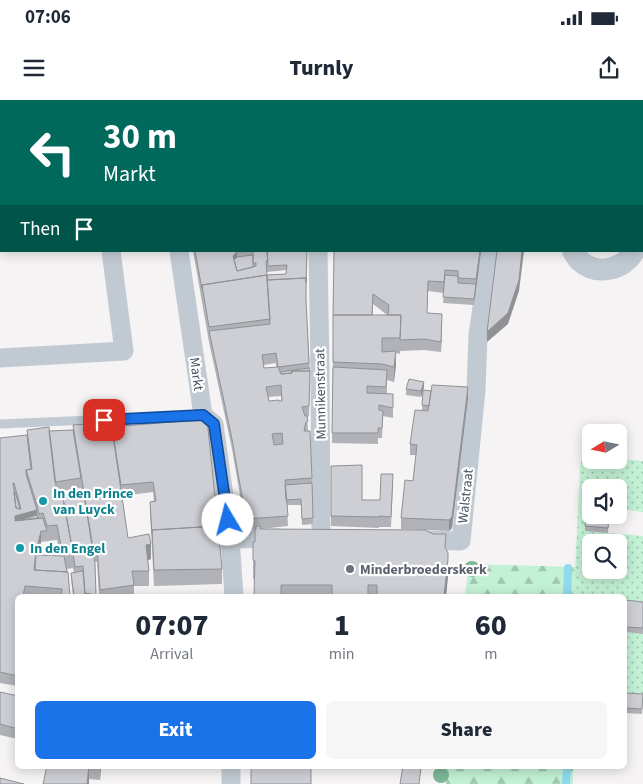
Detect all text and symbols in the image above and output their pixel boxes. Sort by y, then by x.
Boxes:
text: 07:06 [25,4,71,31]
text: Turnly [290,52,353,84]
icon: menu [20,54,48,82]
icon: share [595,54,623,82]
text: 30 m [103,112,177,162]
icon: left [20,120,85,185]
text: Markt [103,158,156,190]
icon: arrive [70,215,98,243]
text: Then [20,216,60,243]
street label: Munnikenstraat [310,348,332,440]
street label: Markt [184,356,208,392]
pin [83,399,125,441]
icon: arrive [90,406,118,434]
north arrow [582,424,628,469]
map controls [582,424,627,579]
street label: Walstraat [453,467,479,524]
button: sound [582,479,627,524]
place label: In den Prince van Luyck [53,484,133,520]
position arrow [201,493,253,545]
marker: In den Prince van Luyck [37,495,49,507]
button: search [582,534,627,579]
place label: In den Engel [30,539,105,559]
marker: In den Engel [14,542,26,554]
place label: Minderbroederskerk [360,560,487,580]
marker: Minderbroederskerk [344,563,356,575]
text: 07:07 [135,604,209,647]
text: 1 [334,604,350,647]
text: 60 [475,604,507,647]
text: Arrival [150,643,193,665]
text: min [329,643,355,665]
text: m [484,643,497,665]
button: Exit [35,701,316,759]
button: Share [326,701,607,759]

